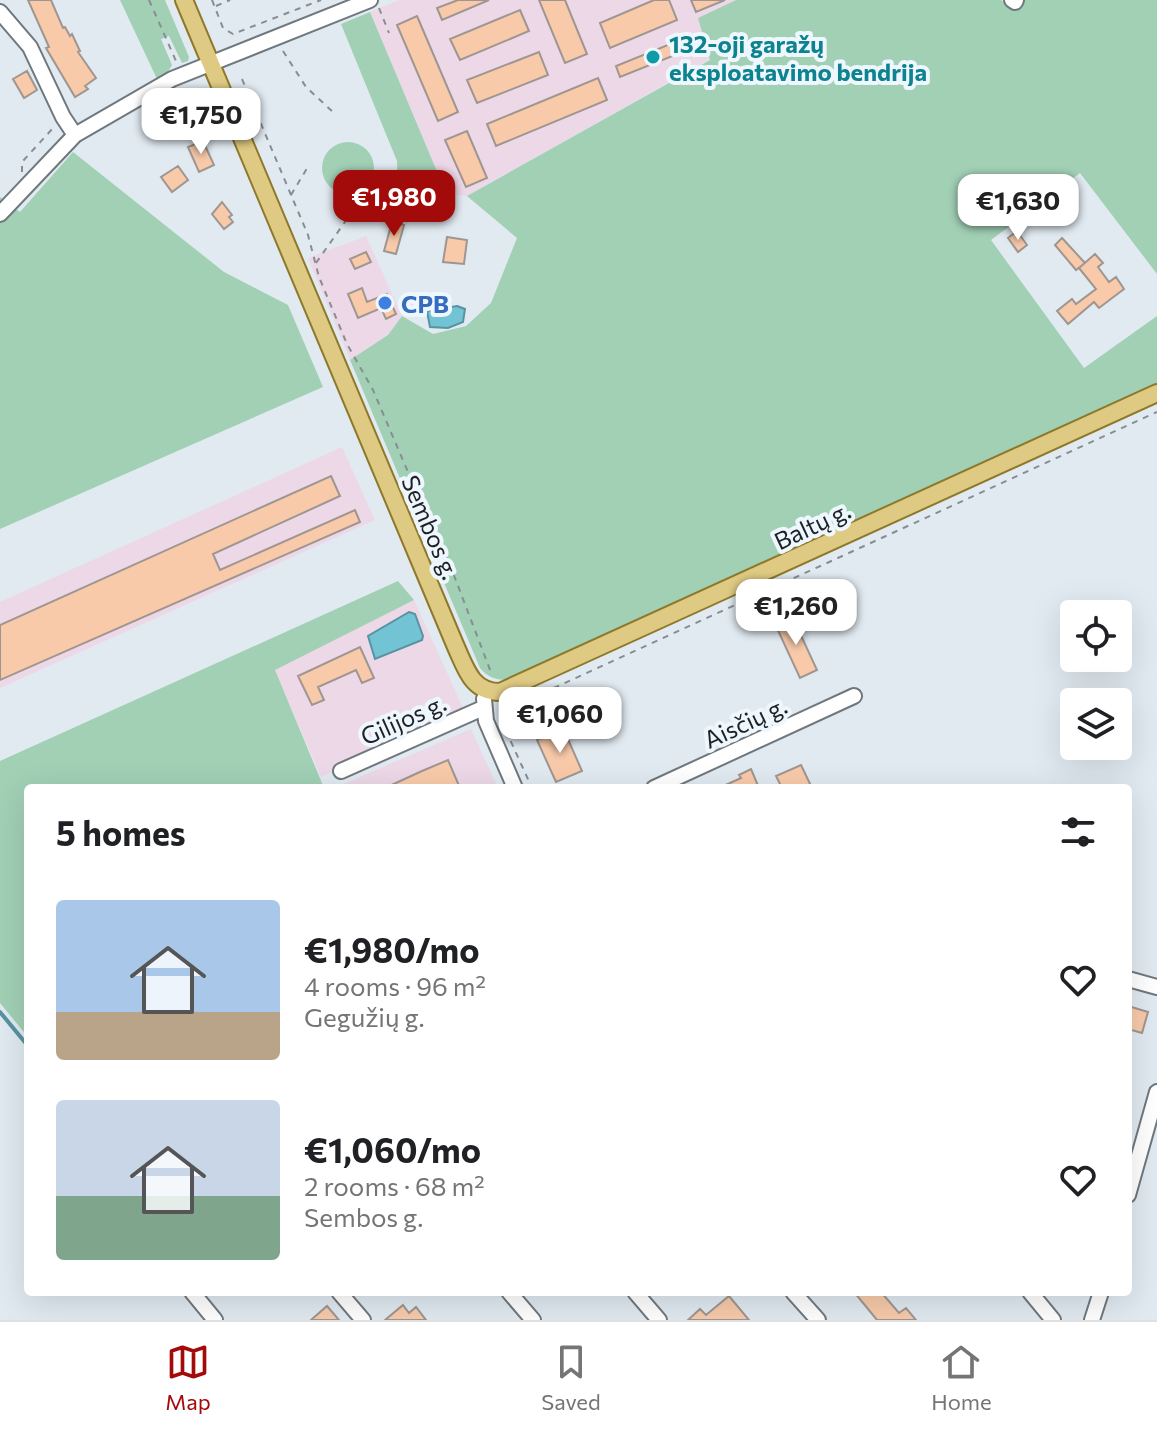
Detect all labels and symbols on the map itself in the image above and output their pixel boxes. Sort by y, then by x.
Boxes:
place label: 132-oji garažų eksploatavimo bendrija [669,29,927,86]
marker: 132-oji garažų eksploatavimo bendrija [644,48,662,66]
pin: €1,750 [136,88,266,156]
pin: €1,980 [329,170,459,238]
pin: €1,630 [953,174,1083,242]
place label: CPB [401,289,449,318]
marker: CPB [376,294,394,312]
street label: Sembos g. [396,471,466,583]
street label: Baltų g. [769,495,855,555]
pin: €1,260 [731,579,861,647]
street label: Gilijos g. [356,687,450,751]
pin: €1,060 [495,687,625,755]
street label: Aisčių g. [699,690,791,754]

